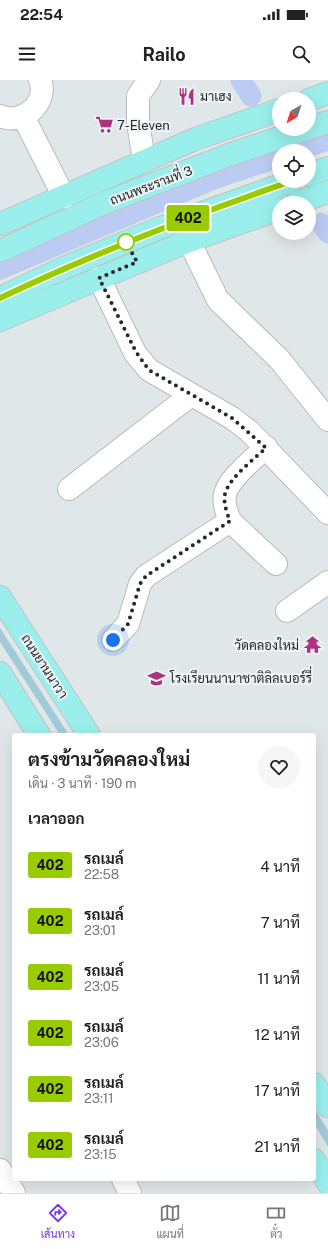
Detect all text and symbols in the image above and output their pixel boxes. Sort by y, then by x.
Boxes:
text: 22:54 [20,6,63,23]
icon: menu [16,43,38,65]
icon: search [290,43,312,65]
text: Railo [142,44,186,65]
restaurant icon: มาเฮง [177,86,197,106]
place label: มาเฮง [200,89,232,104]
north arrow [272,92,316,136]
map controls [272,92,316,240]
supermarket icon: 7-Eleven [94,115,114,135]
place label: 7-Eleven [117,118,170,133]
button: locate [272,144,316,188]
street label: ถนนพระรามที่ 3 [106,158,195,208]
button: layers [272,196,316,240]
line badge: 402 [165,205,211,231]
text: 402 [174,210,202,226]
unlabelled marker [117,233,135,251]
your location [103,630,123,650]
street label: ถนนยานนาวา [18,631,71,701]
temple icon: วัดคลองใหม่ [302,635,322,655]
place label: วัดคลองใหม่ [235,637,299,653]
place label: โรงเรียนนานาชาติลิลเบอร์รี่ [169,666,312,686]
school or university icon: โรงเรียนนานาชาติลิลเบอร์รี่ [147,668,167,688]
button: heart [258,746,300,788]
text: ตรงข้ามวัดคลองใหม่ [28,748,190,770]
text: เดิน · 3 นาที · 190 m [28,776,137,791]
text: เวลาออก [28,810,85,827]
text: รถเมล์ [84,850,124,867]
text: 402 [36,857,64,873]
text: 4 นาที [260,858,300,875]
text: 22:58 [84,867,119,882]
text: รถเมล์ [84,906,124,923]
text: 402 [36,913,64,929]
text: 7 นาที [261,914,300,931]
text: 23:01 [84,923,116,938]
text: รถเมล์ [84,962,124,979]
text: 402 [36,969,64,985]
text: 11 นาที [257,970,300,987]
text: 23:05 [84,979,119,994]
text: รถเมล์ [84,1018,124,1035]
text: 402 [36,1025,64,1041]
text: 12 นาที [255,1026,300,1043]
text: 23:06 [84,1035,119,1050]
text: รถเมล์ [84,1074,124,1091]
text: 402 [36,1081,64,1097]
text: 17 นาที [255,1082,300,1099]
text: 23:11 [84,1091,113,1106]
text: รถเมล์ [84,1130,124,1147]
text: 402 [36,1137,64,1153]
text: 21 นาที [255,1138,300,1155]
text: 23:15 [84,1147,117,1162]
tab: เส้นทาง [41,1202,75,1241]
tab: แผนที่ [156,1202,184,1241]
tab: ตั๋ว [265,1202,287,1241]

